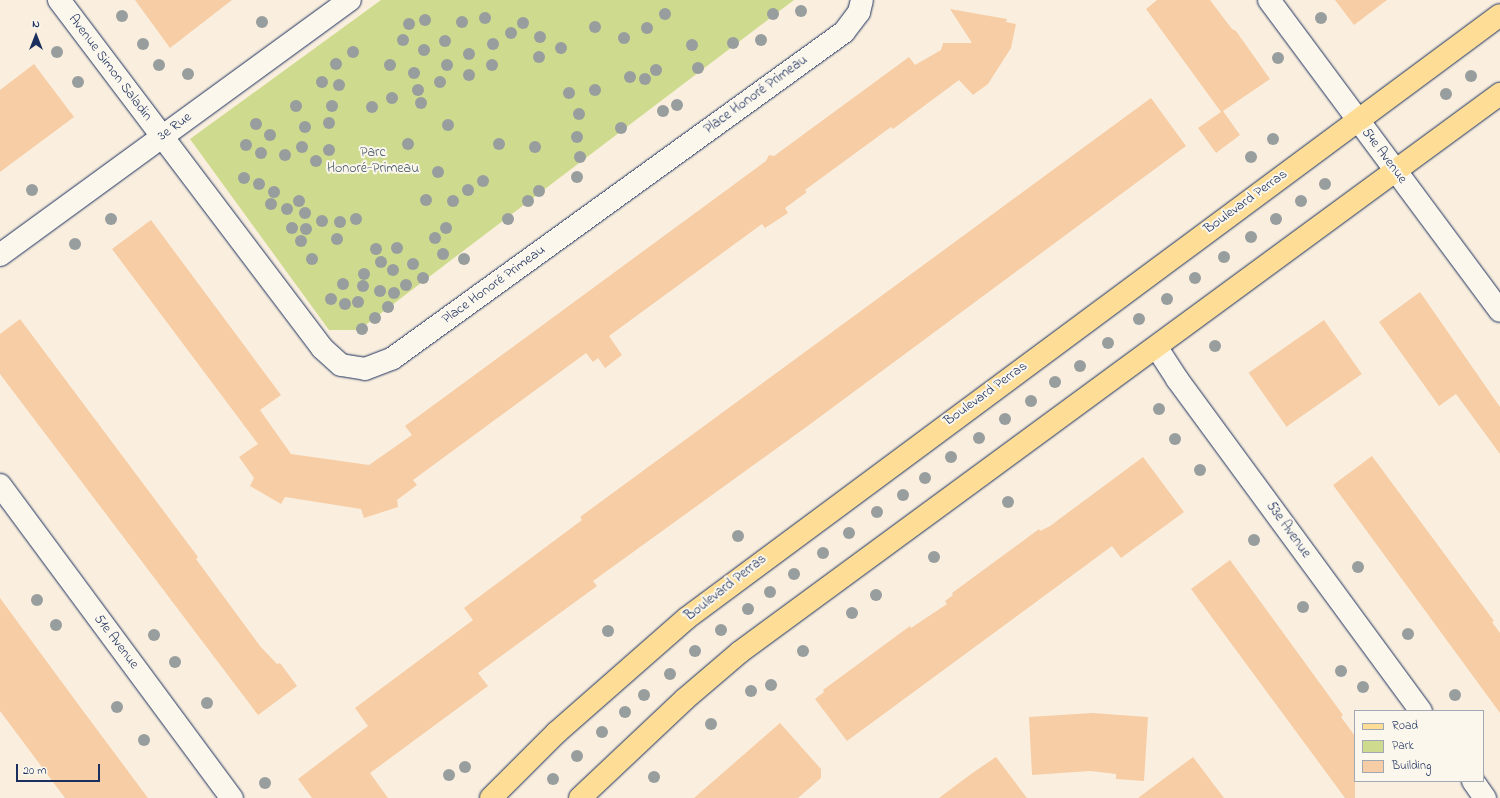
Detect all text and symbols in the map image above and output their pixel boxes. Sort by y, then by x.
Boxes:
street label: Avenue Simon Saladin [64,11,156,125]
north arrow [16,16,56,56]
text: N [32,16,40,32]
street label: Place Honoré Primeau [701,52,811,138]
street label: 3e Rue [155,109,195,145]
street label: 54e Avenue [1358,125,1410,187]
park label: Parc Honoré-Primeau [327,145,419,178]
street label: Boulevard Perras [1201,166,1291,238]
street label: Place Honoré Primeau [439,242,549,328]
street label: Boulevard Perras [941,358,1031,430]
street label: 53e Avenue [1262,499,1314,561]
street label: Boulevard Perras [682,551,770,625]
street label: 51e Avenue [90,611,142,673]
legend [1354,710,1484,782]
text: Road [1392,717,1418,735]
text: Park [1392,737,1414,755]
scale bar [18,756,102,782]
text: Building [1392,757,1431,775]
text: 20 m [23,762,46,780]

